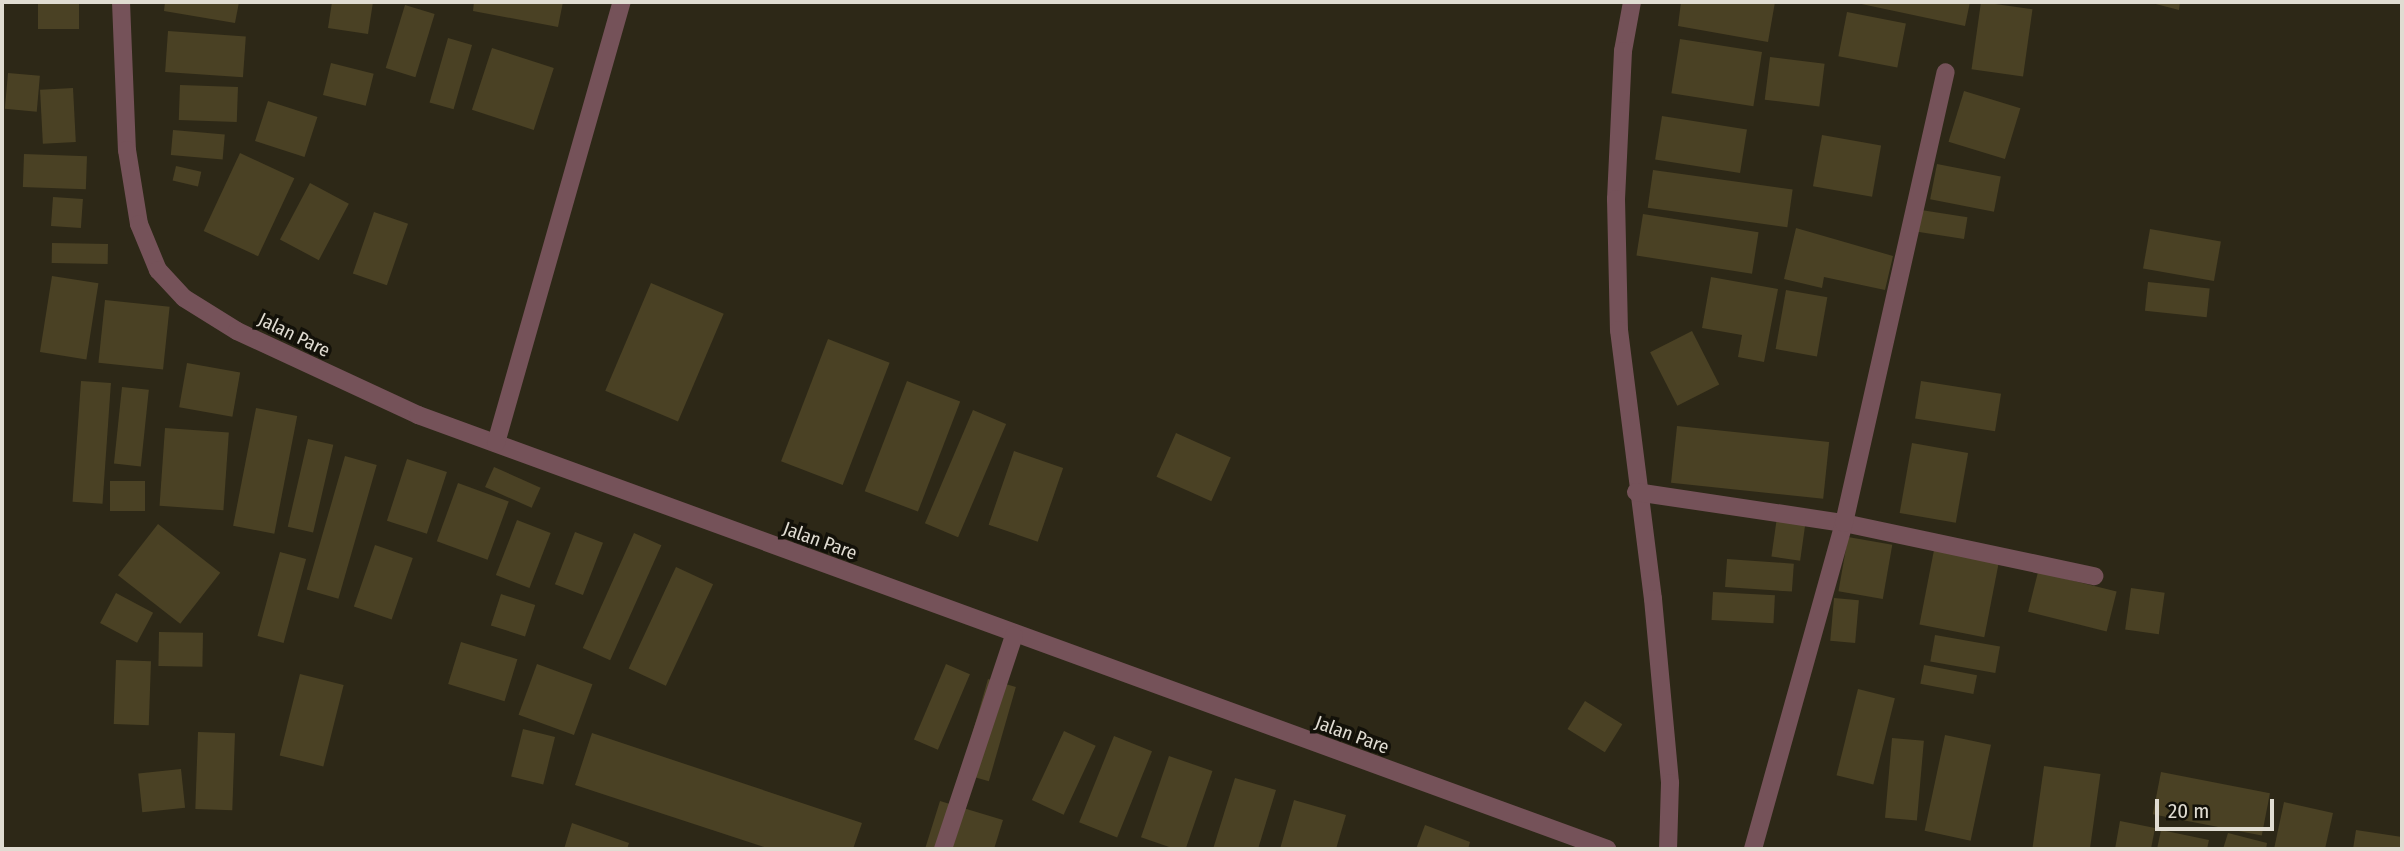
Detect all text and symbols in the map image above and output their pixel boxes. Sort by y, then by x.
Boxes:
street label: Jalan Pare [255,308,333,362]
street label: Jalan Pare [780,517,860,565]
street label: Jalan Pare [1312,711,1392,759]
scale bar [2159,784,2278,828]
text: 20 m [2168,798,2209,824]

